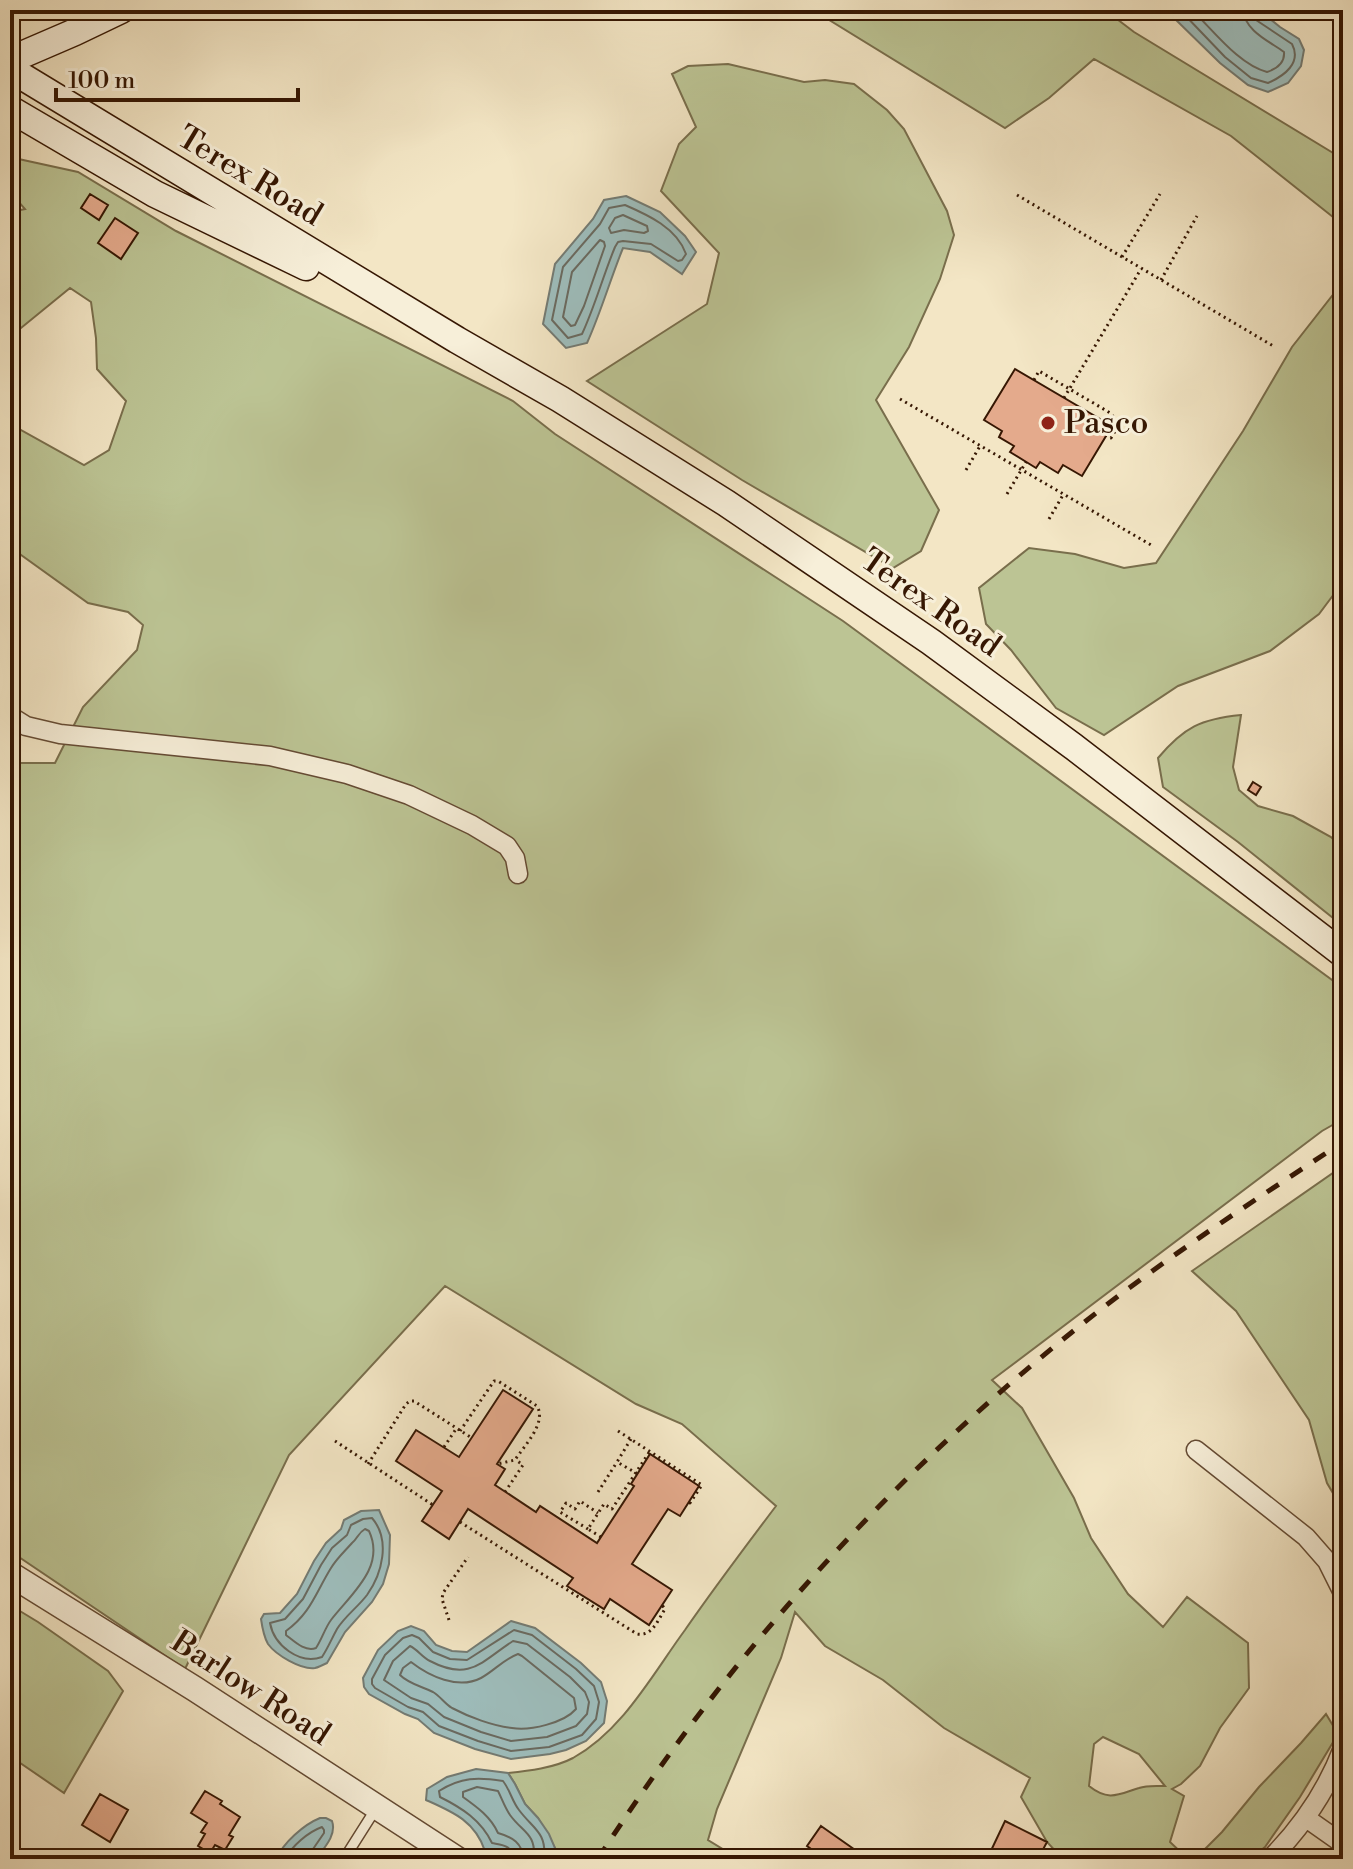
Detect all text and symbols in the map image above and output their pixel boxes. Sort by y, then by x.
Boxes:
scale bar [56,52,298,102]
text: 100 m [68,66,135,96]
street label: Terex Road [170,117,330,235]
place label: Pasco [1064,403,1149,443]
marker: Pasco [1039,414,1057,432]
street label: Terex Road [853,540,1009,666]
street label: Barlow Road [163,1621,338,1754]

